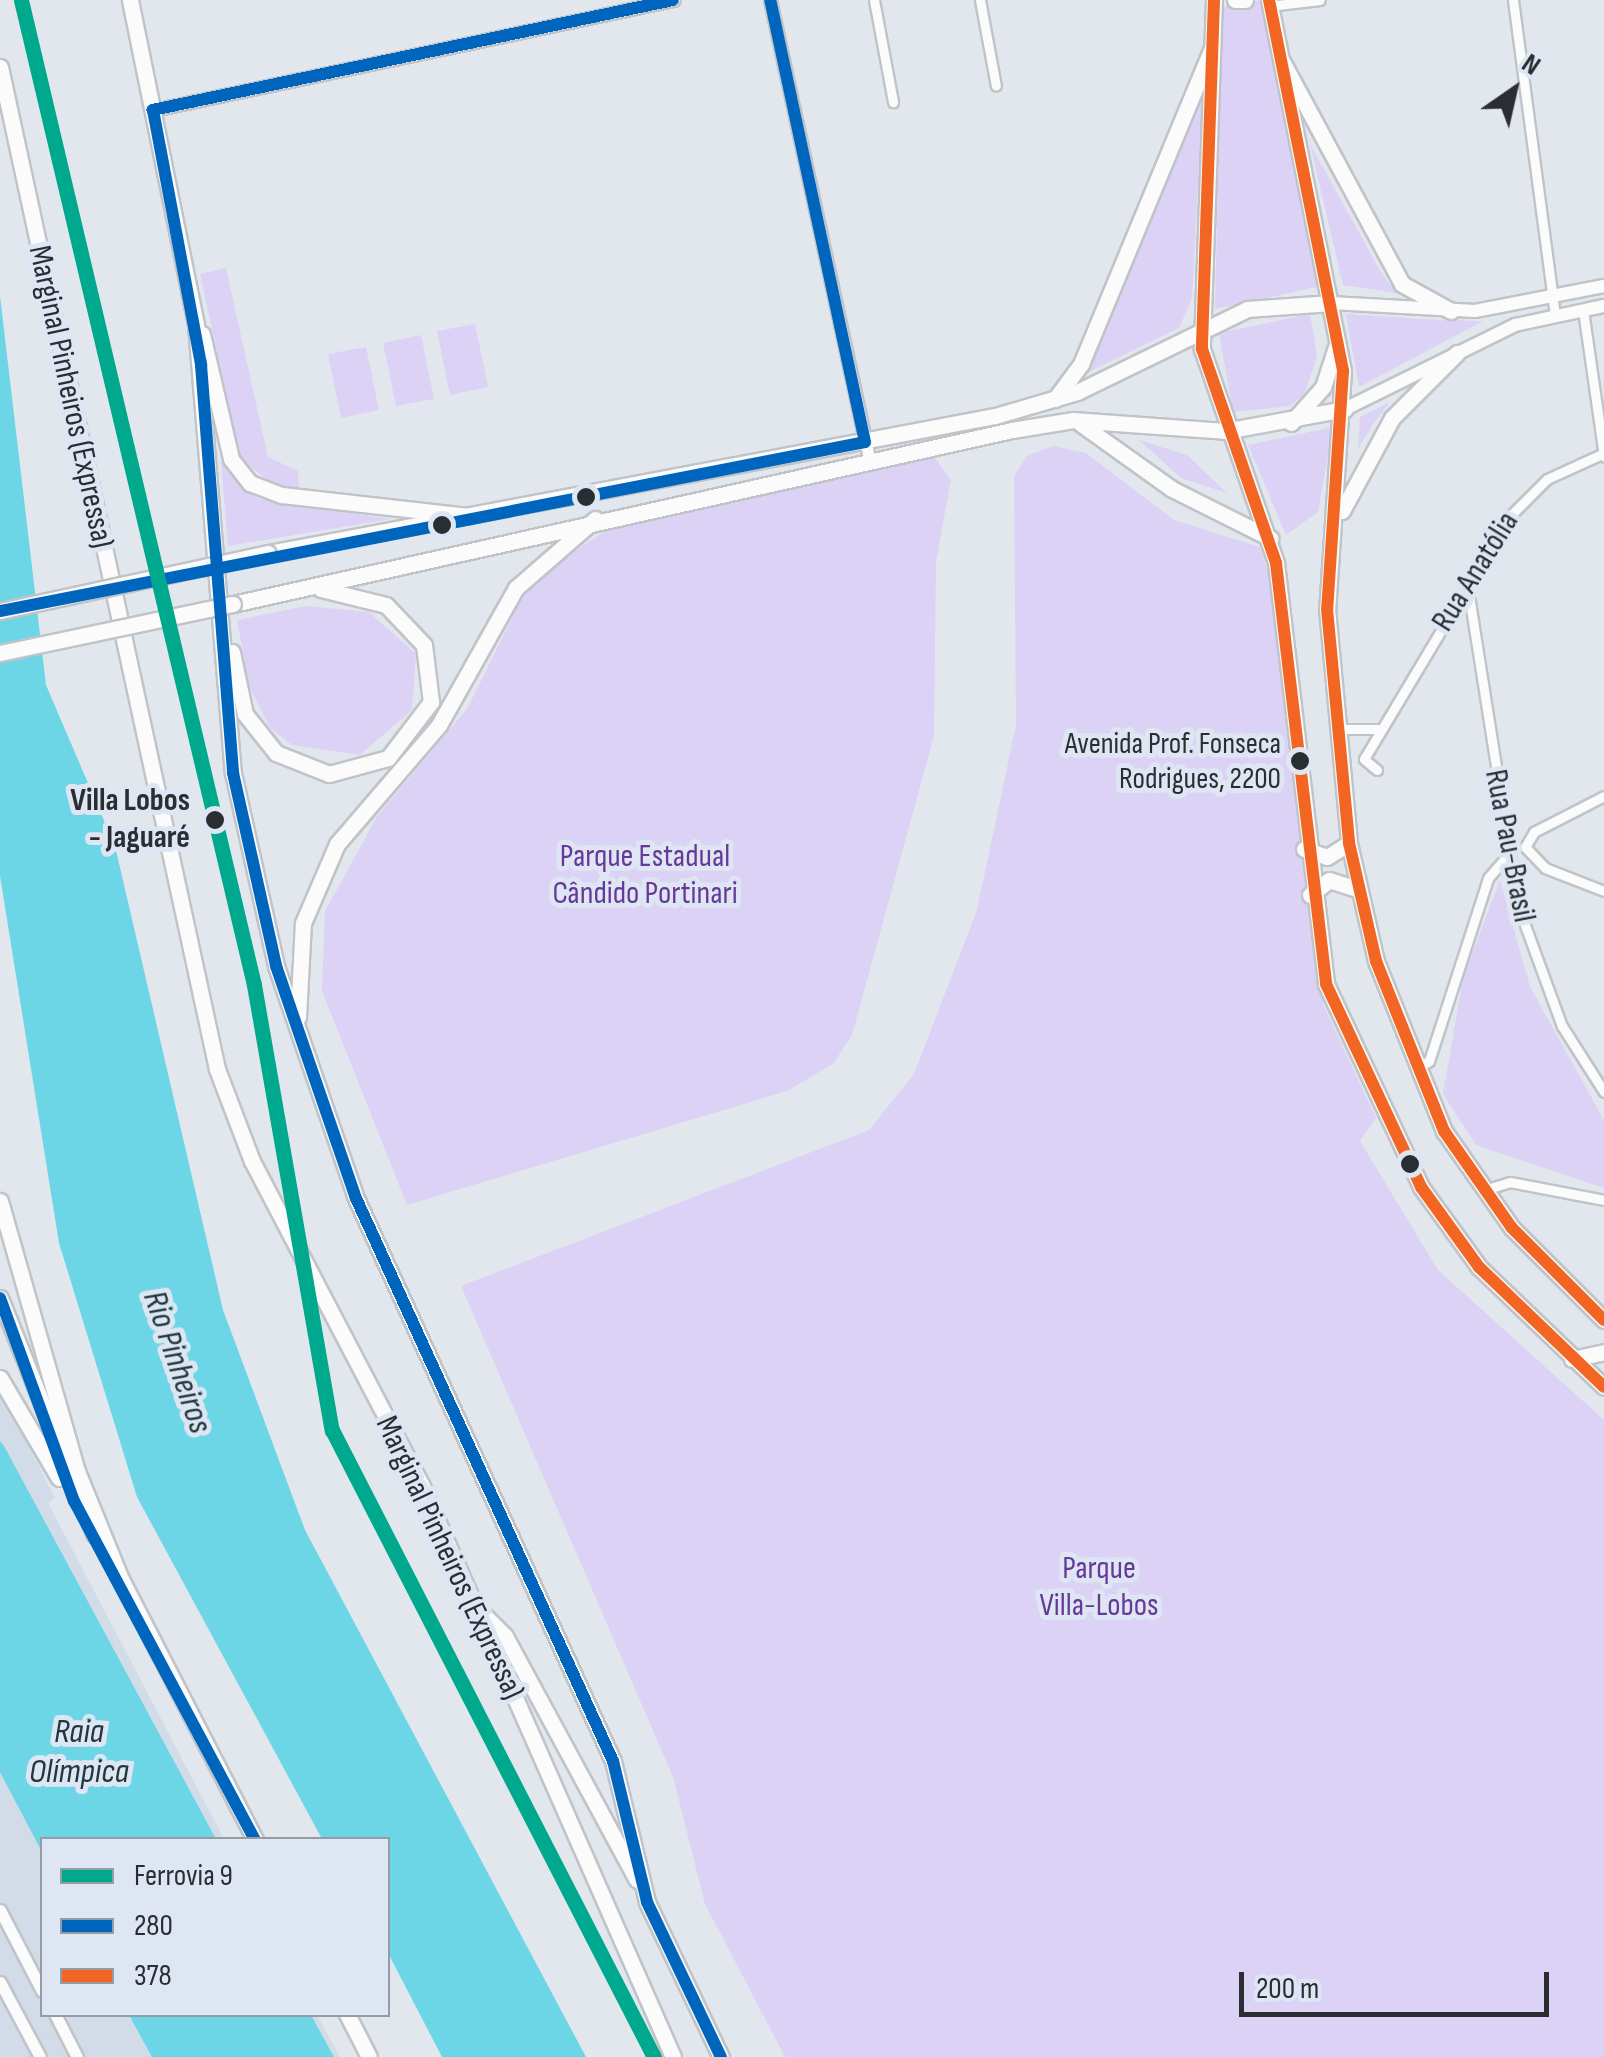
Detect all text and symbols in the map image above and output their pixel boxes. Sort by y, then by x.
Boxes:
north arrow [1464,40,1564,140]
text: N [1516,47,1546,83]
street label: Marginal Pinheiros (Expressa) [19,242,121,552]
unlabelled marker [576,487,596,507]
street label: Rua Anatólia [1424,505,1528,639]
unlabelled marker [432,515,452,535]
place label: Avenida Prof. Fonseca Rodrigues, 2200 [1065,726,1281,796]
marker: Avenida Prof. Fonseca Rodrigues, 2200 [1290,751,1310,771]
street label: Rua Pau-Brasil [1475,766,1543,926]
place label: Villa Lobos - Jaguaré [70,783,190,858]
marker: Villa Lobos - Jaguaré [199,804,231,836]
park label: Parque Estadual Cândido Portinari [552,839,738,914]
unlabelled marker [1400,1154,1420,1174]
water label: Rio Pinheiros [133,1285,221,1439]
street label: Marginal Pinheiros (Expressa) [366,1410,532,1706]
park label: Parque Villa-Lobos [1039,1551,1159,1626]
water label: Raia Olímpica [29,1711,129,1793]
legend [40,1837,390,2017]
text: Ferrovia 9 [134,1858,233,1894]
text: 280 [134,1908,173,1944]
scale bar [1244,1952,1554,2014]
text: 378 [134,1958,172,1994]
text: 200 m [1256,1971,1319,2007]

